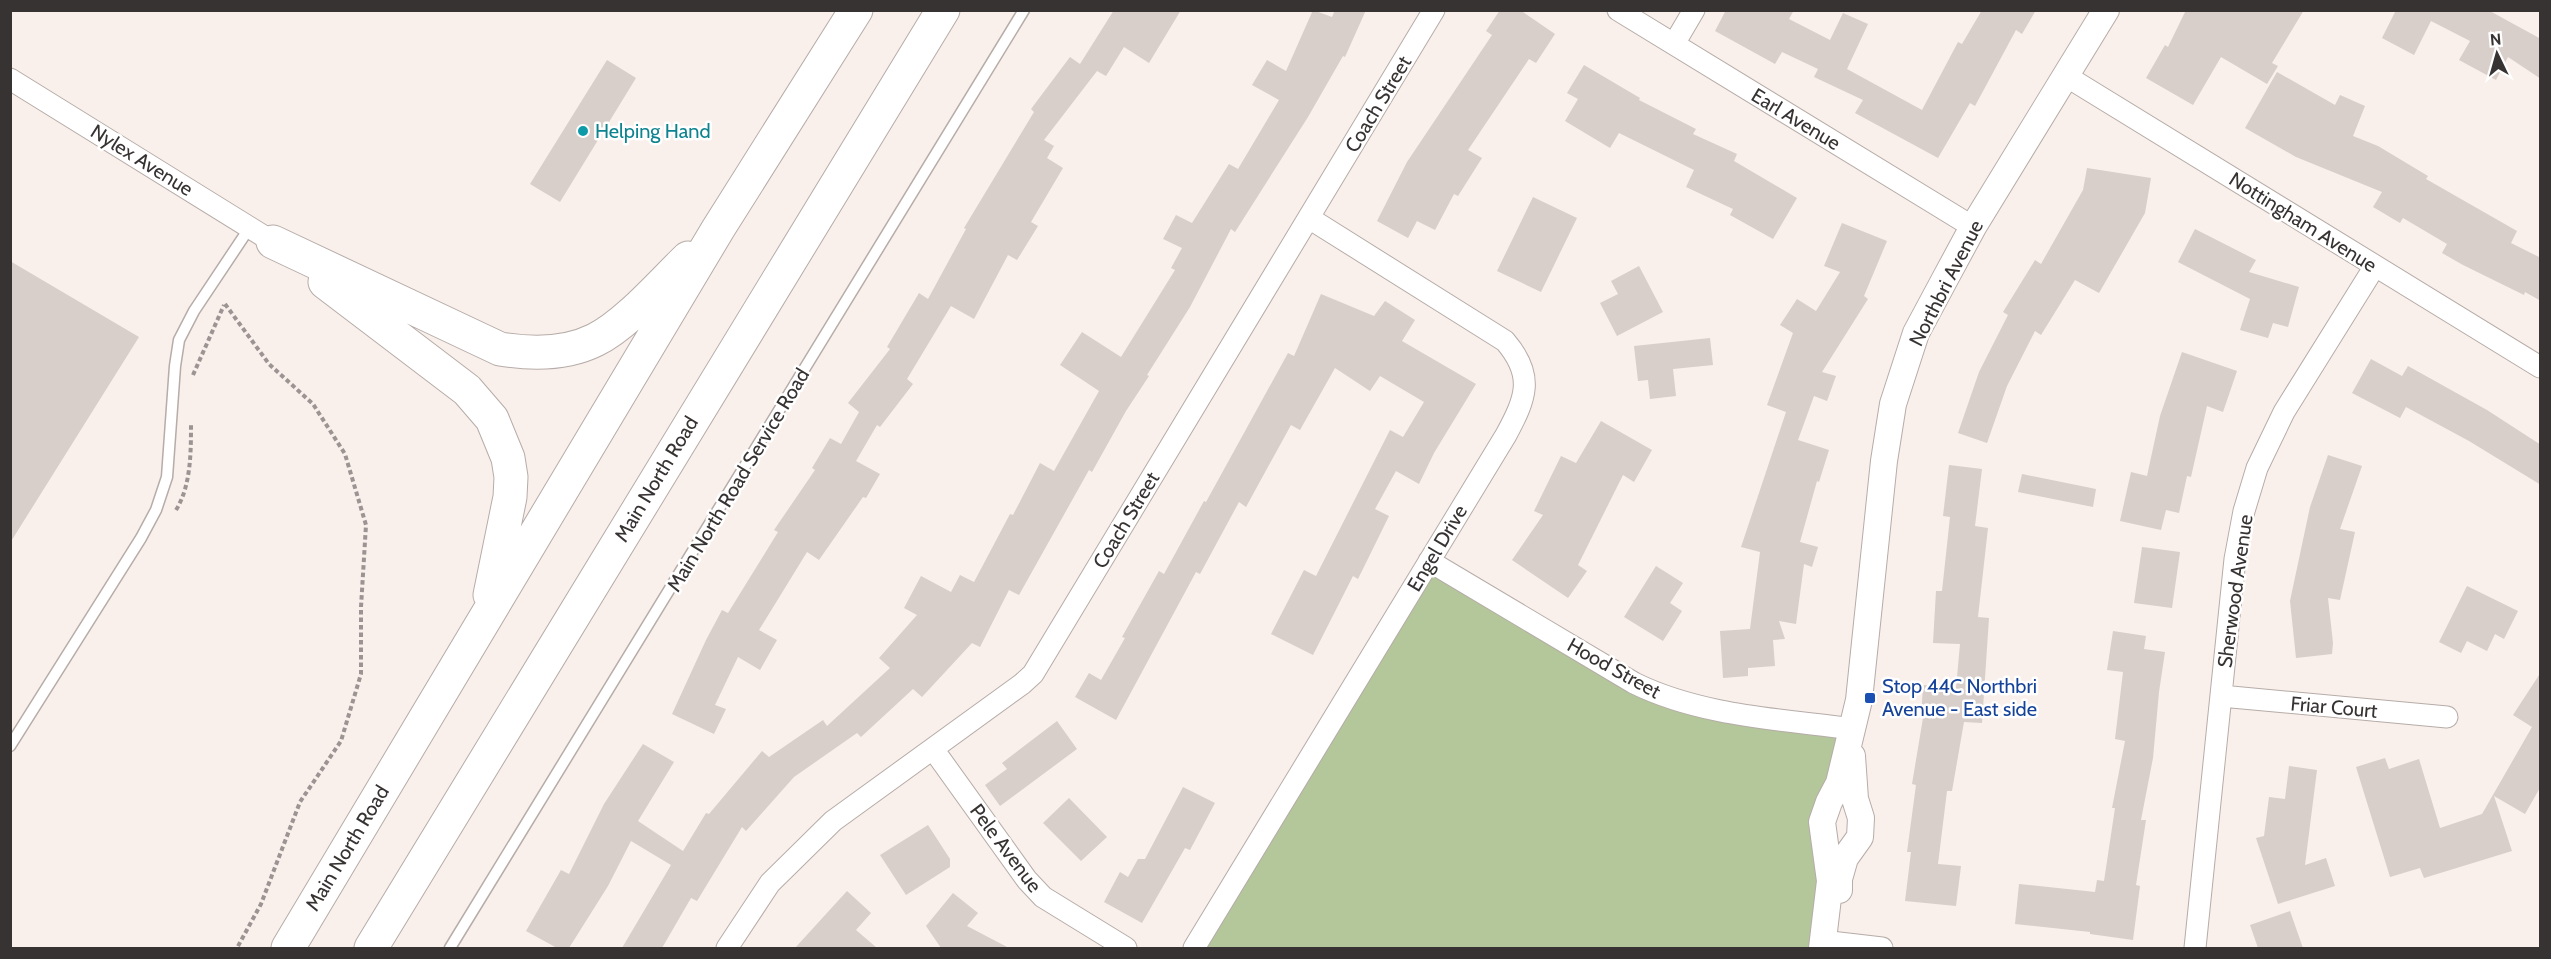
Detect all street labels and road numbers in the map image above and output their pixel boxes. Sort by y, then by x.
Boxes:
street label: Coach Street [1340,51,1416,157]
street label: Earl Avenue [1747,83,1845,155]
street label: Nylex Avenue [86,119,198,201]
street label: Nottingham Avenue [2225,167,2381,277]
street label: Northbri Avenue [1904,216,1988,350]
street label: Main North Road Service Road [662,364,814,596]
street label: Main North Road [609,412,703,546]
street label: Coach Street [1088,467,1164,573]
street label: Engel Drive [1402,501,1472,595]
street label: Sherwood Avenue [2212,513,2258,669]
street label: Hood Street [1563,633,1665,704]
street label: Friar Court [2290,691,2379,723]
street label: Main North Road [300,781,394,915]
street label: Pele Avenue [965,799,1047,897]

